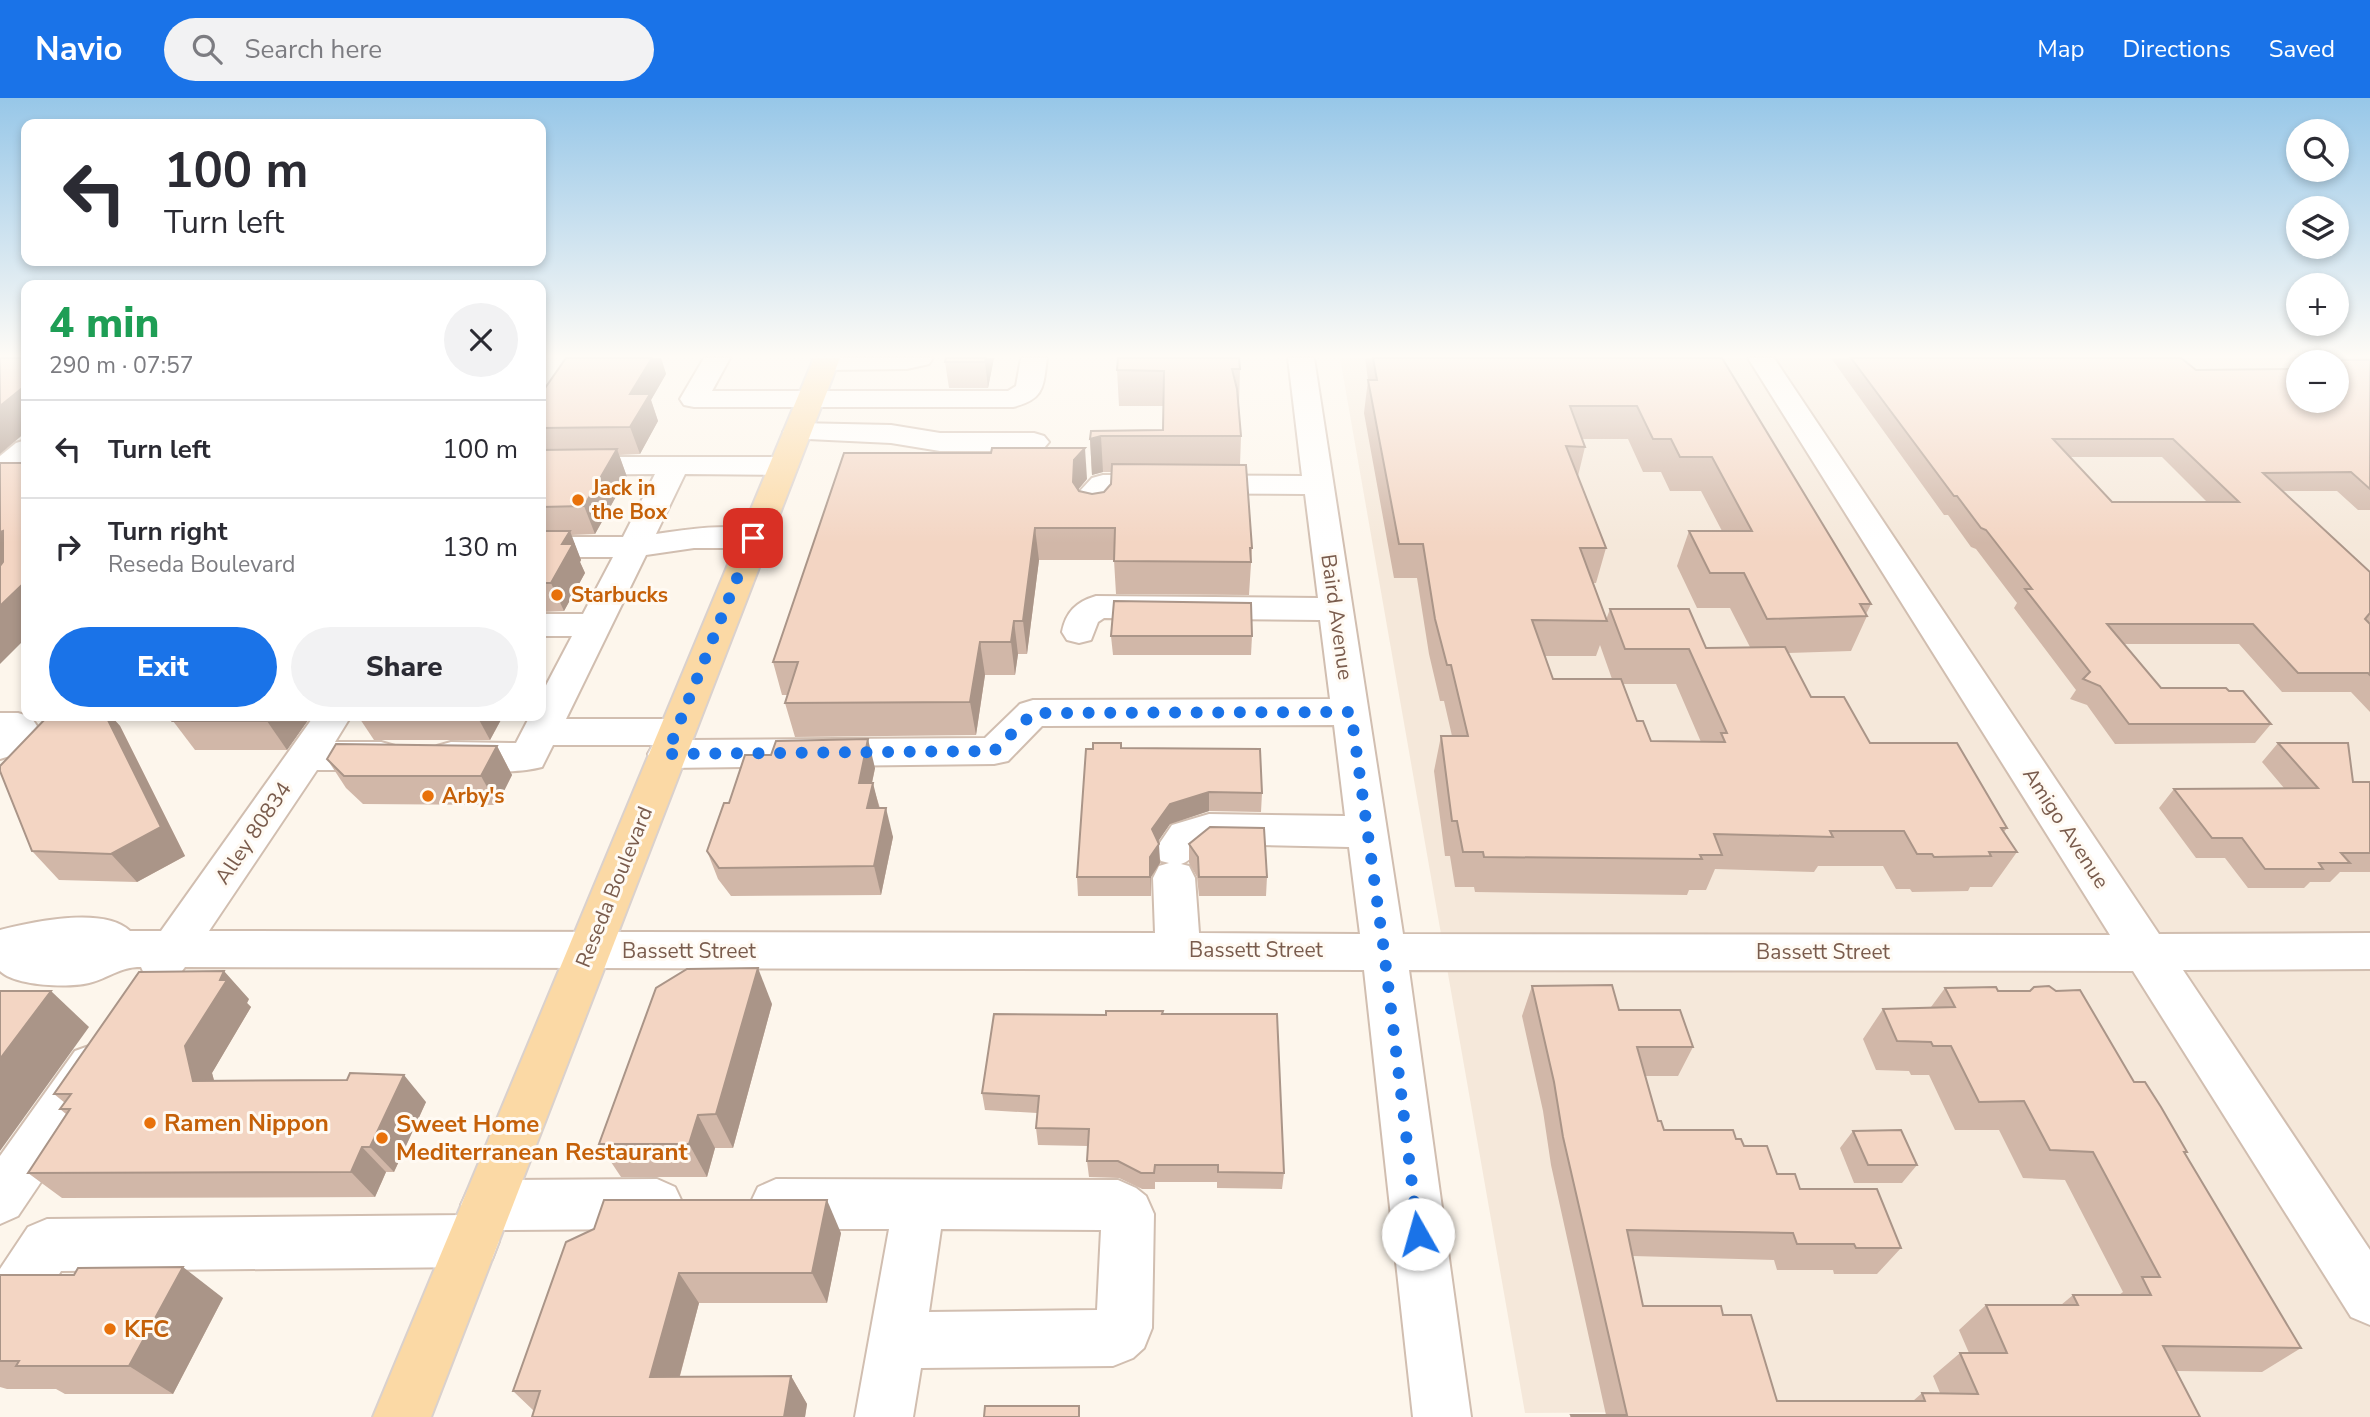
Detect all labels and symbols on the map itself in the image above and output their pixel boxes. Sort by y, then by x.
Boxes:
place label: Jack in the Box [591,474,668,526]
marker: Jack in the Box [570,492,586,508]
pin [723,508,783,568]
street label: Baird Avenue [1314,552,1360,682]
place label: Starbucks [571,581,668,609]
marker: Starbucks [549,587,565,603]
street label: Amigo Avenue [2016,762,2116,894]
street label: Alley 80834 [208,776,298,890]
place label: Arby's [442,782,505,810]
marker: Arby's [420,788,436,804]
street label: Reseda Boulevard [569,802,659,972]
street label: Bassett Street [1189,936,1324,964]
street label: Bassett Street [622,937,757,965]
street label: Bassett Street [1756,938,1891,966]
place label: Ramen Nippon [164,1107,329,1139]
place label: Sweet Home Mediterranean Restaurant [396,1108,688,1168]
marker: Ramen Nippon [142,1115,158,1131]
marker: Sweet Home Mediterranean Restaurant [374,1130,390,1146]
position arrow [1381,1197,1455,1271]
place label: KFC [124,1313,169,1345]
marker: KFC [102,1321,118,1337]

